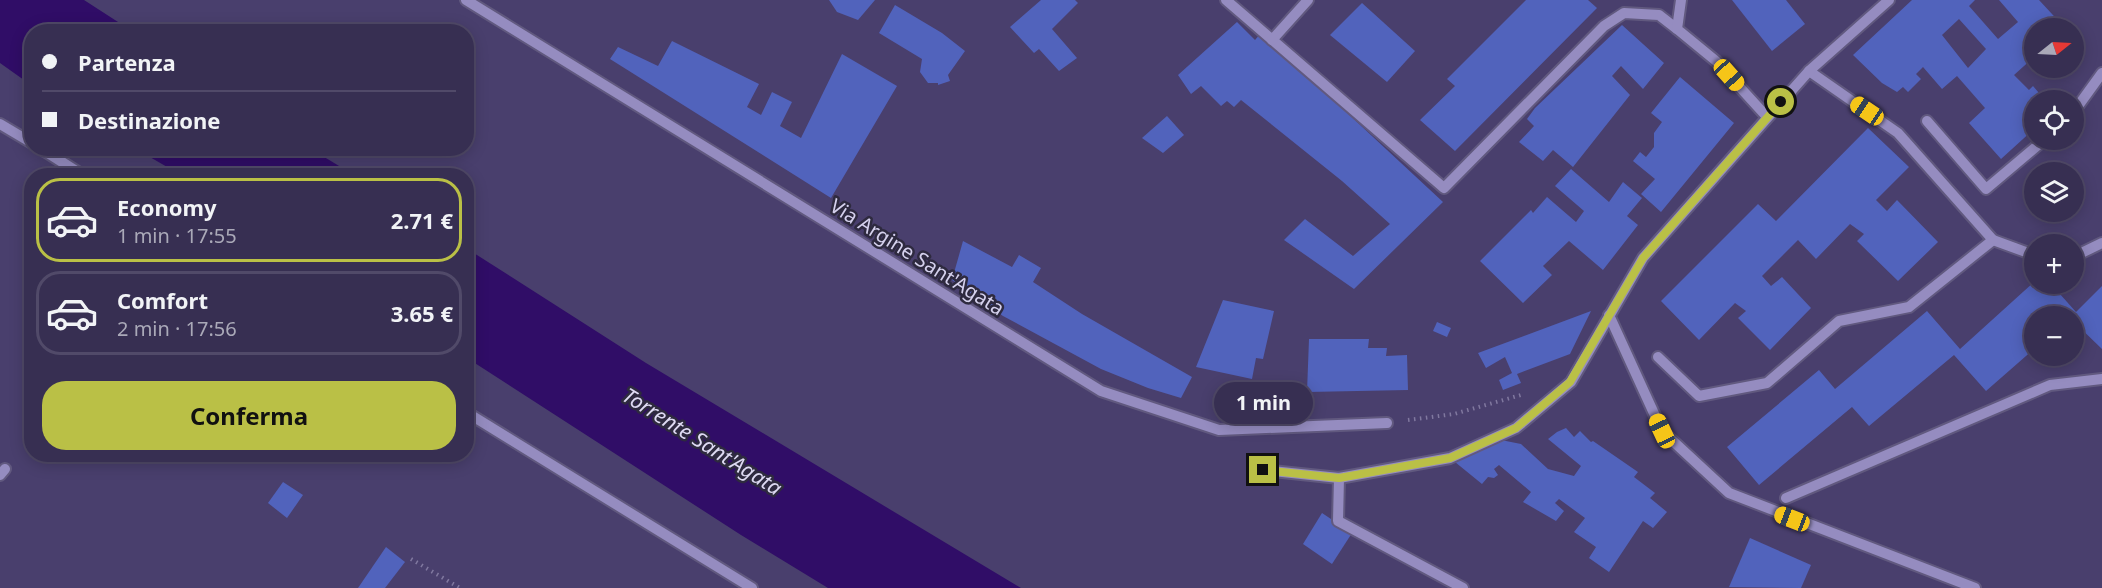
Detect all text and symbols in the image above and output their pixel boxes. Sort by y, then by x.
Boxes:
north arrow [2024,18,2084,78]
map controls [2024,18,2084,366]
text: Partenza [78,47,176,77]
car [1710,56,1748,94]
route start [1767,88,1794,115]
button: locate [2024,90,2084,150]
car [1847,93,1887,129]
text: Destinazione [78,105,221,135]
button: layers [2024,162,2084,222]
text: Economy [117,192,216,222]
street label: Via Argine Sant'Agata [825,192,1010,321]
icon: car [45,193,99,247]
text: 2.71 € [391,205,453,235]
text: 1 min · 17:55 [117,222,237,249]
button: + [2024,234,2084,294]
text: Comfort [117,285,208,315]
icon: car [45,286,99,340]
text: 3.65 € [391,298,453,328]
button: − [2024,306,2084,366]
text: 2 min · 17:56 [117,315,237,342]
button: Conferma [42,381,456,450]
water label: Torrente Sant'Agata [618,381,787,501]
callout: 1 min [1214,383,1312,425]
text: 1 min [1236,389,1291,416]
car [1646,411,1678,451]
route end [1249,456,1276,483]
car [1772,504,1812,534]

